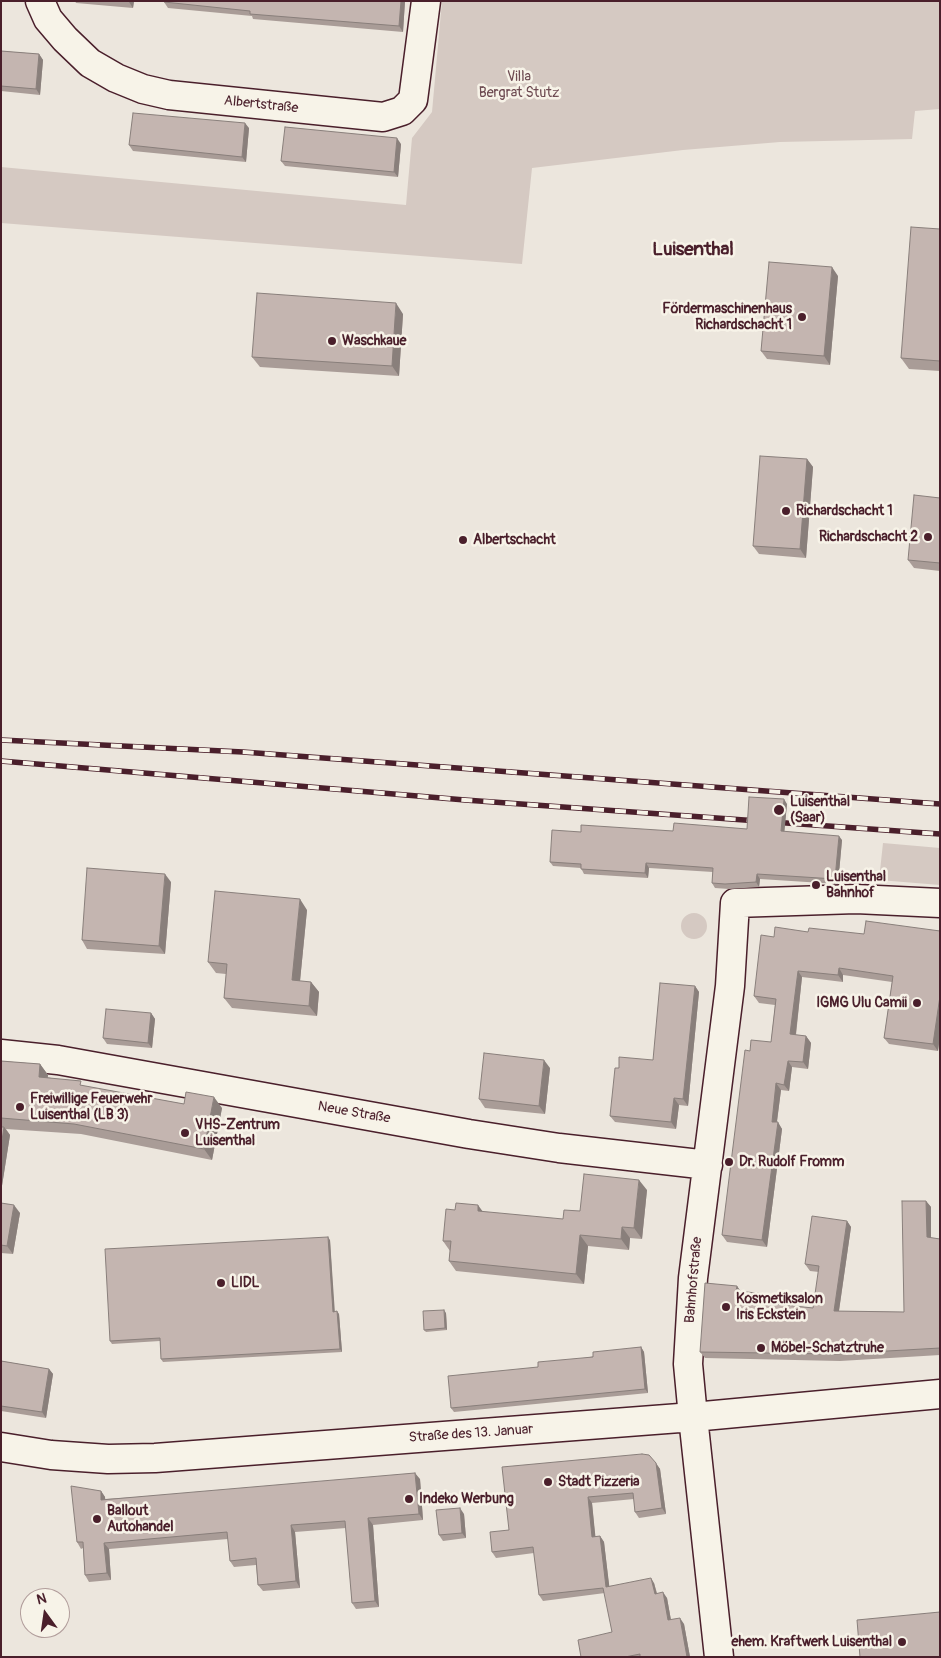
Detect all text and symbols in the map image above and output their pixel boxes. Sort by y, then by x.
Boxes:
park label: Villa Bergrat Stutz [479,69,559,102]
street label: Albertstraße [223,93,299,117]
district label: Luisenthal [652,239,734,261]
place label: Fördermaschinenhaus Richardschacht 1 [662,301,792,334]
marker: Fördermaschinenhaus Richardschacht 1 [796,311,808,323]
place label: Waschkaue [342,333,406,349]
marker: Waschkaue [326,335,338,347]
place label: Richardschacht 1 [796,503,893,519]
marker: Richardschacht 1 [780,505,792,517]
place label: Richardschacht 2 [819,529,918,545]
marker: Richardschacht 2 [922,531,934,543]
place label: Albertschacht [473,532,556,548]
marker: Albertschacht [457,534,469,546]
place label: Luisenthal (Saar) [790,794,850,826]
marker: Luisenthal (Saar) [772,803,786,817]
place label: Luisenthal Bahnhof [826,869,886,902]
marker: Luisenthal Bahnhof [810,879,822,891]
place label: IGMG Ulu Camii [816,995,907,1011]
marker: IGMG Ulu Camii [911,997,923,1009]
place label: Freiwillige Feuerwehr Luisenthal (LB 3) [30,1091,152,1124]
street label: Neue Straße [317,1098,391,1128]
marker: Freiwillige Feuerwehr Luisenthal (LB 3) [14,1101,26,1113]
place label: VHS-Zentrum Luisenthal [195,1117,280,1150]
marker: VHS-Zentrum Luisenthal [179,1127,191,1139]
place label: Dr. Rudolf Fromm [739,1154,844,1170]
marker: Dr. Rudolf Fromm [723,1156,735,1168]
street label: Bahnhofstraße [682,1236,706,1324]
place label: LIDL [231,1275,260,1291]
marker: LIDL [215,1277,227,1289]
place label: Kosmetiksalon Iris Eckstein [736,1291,823,1324]
marker: Kosmetiksalon Iris Eckstein [720,1301,732,1313]
place label: Möbel-Schatztruhe [771,1340,884,1356]
marker: Möbel-Schatztruhe [755,1342,767,1354]
street label: Straße des 13. Januar [408,1421,534,1447]
place label: Stadt Pizzeria [558,1474,640,1490]
marker: Stadt Pizzeria [542,1476,554,1488]
place label: Indeko Werbung [419,1491,514,1507]
marker: Indeko Werbung [403,1493,415,1505]
place label: Ballout Autohandel [107,1503,174,1535]
marker: Ballout Autohandel [91,1513,103,1525]
north arrow [20,1588,70,1638]
text: N [35,1590,48,1608]
place label: ehem. Kraftwerk Luisenthal [732,1634,892,1650]
marker: ehem. Kraftwerk Luisenthal [896,1636,908,1648]

